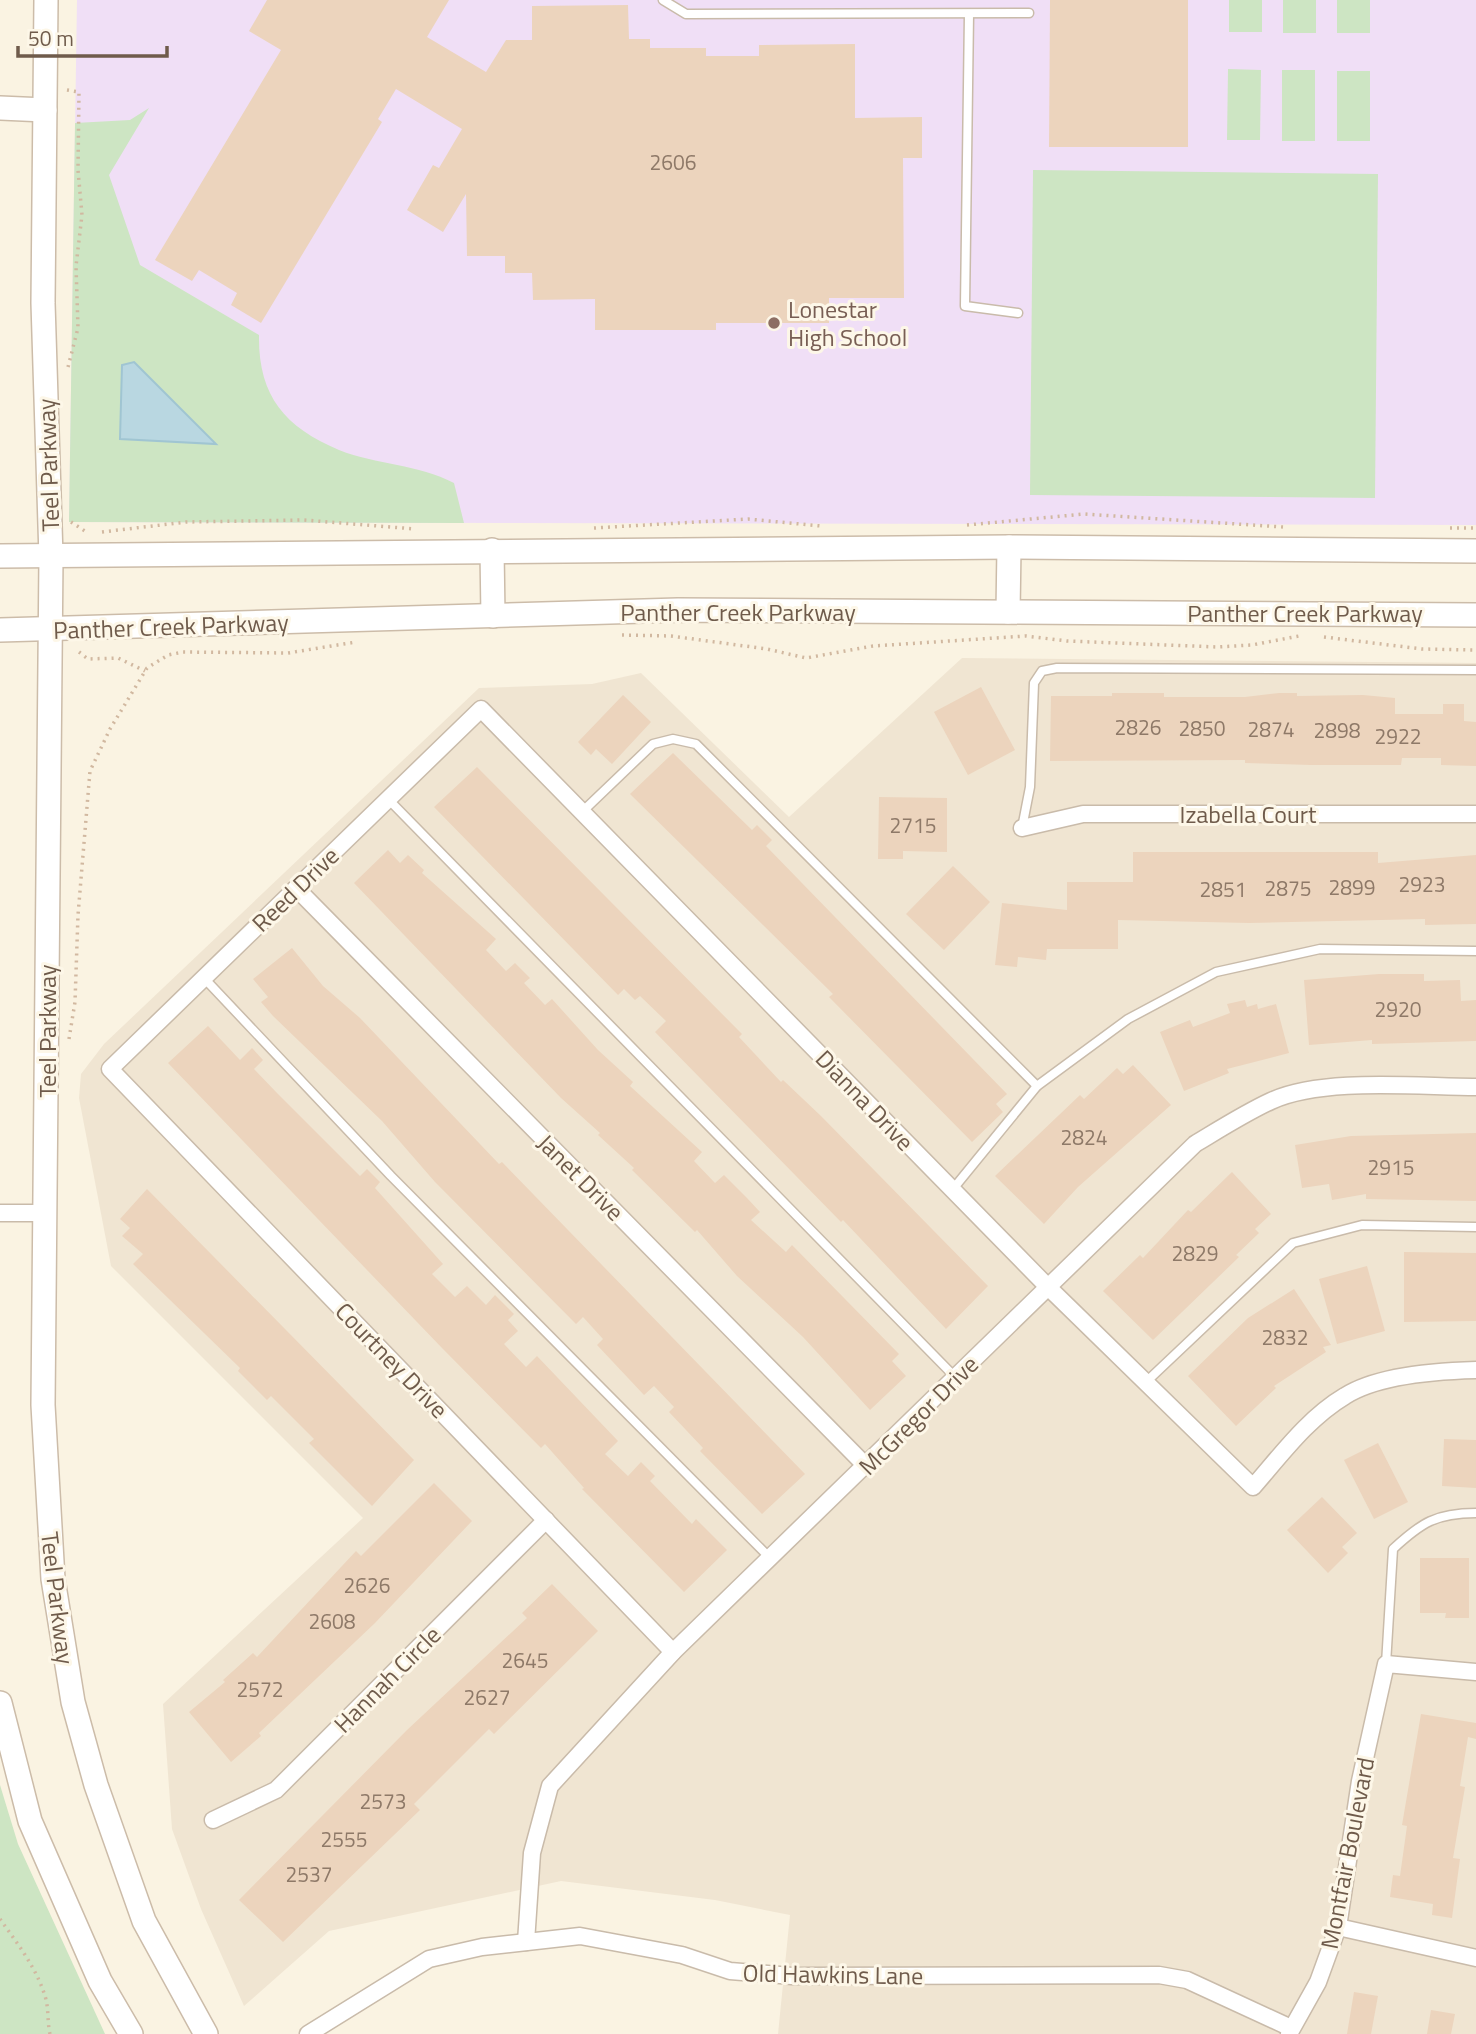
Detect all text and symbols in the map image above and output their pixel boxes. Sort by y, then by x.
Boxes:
scale bar [18,14,166,58]
text: 50 m [28,22,74,54]
house number: 2606 [649,146,697,178]
place label: Lonestar High School [788,291,907,355]
marker: Lonestar High School [766,315,782,331]
street label: Teel Parkway [28,397,68,532]
street label: Panther Creek Parkway [620,594,856,630]
street label: Panther Creek Parkway [1187,595,1423,631]
street label: Panther Creek Parkway [53,604,290,648]
house number: 2826 [1114,711,1162,743]
house number: 2850 [1178,712,1226,744]
house number: 2874 [1247,713,1295,745]
house number: 2898 [1313,714,1361,746]
house number: 2922 [1374,720,1422,752]
street label: Izabella Court [1180,796,1317,832]
house number: 2715 [889,809,937,841]
street label: Reed Drive [243,838,347,940]
house number: 2923 [1398,868,1446,900]
house number: 2899 [1328,871,1376,903]
house number: 2875 [1264,872,1312,904]
house number: 2851 [1199,873,1247,905]
street label: Teel Parkway [29,964,65,1098]
house number: 2920 [1374,993,1422,1025]
street label: Dianna Drive [807,1041,923,1159]
house number: 2824 [1060,1121,1108,1153]
street label: Janet Drive [529,1125,633,1229]
house number: 2915 [1367,1151,1415,1183]
house number: 2829 [1171,1237,1219,1269]
street label: Courtney Drive [327,1294,457,1426]
house number: 2832 [1261,1321,1309,1353]
street label: McGregor Drive [850,1347,986,1483]
street label: Teel Parkway [32,1530,84,1667]
house number: 2626 [343,1569,391,1601]
house number: 2608 [308,1605,356,1637]
street label: Hannah Circle [325,1617,449,1741]
house number: 2645 [501,1644,549,1676]
house number: 2572 [236,1673,284,1705]
house number: 2627 [463,1681,511,1713]
street label: Montfair Boulevard [1311,1754,1383,1952]
house number: 2573 [359,1785,407,1817]
house number: 2555 [320,1823,368,1855]
house number: 2537 [285,1858,333,1890]
street label: Old Hawkins Lane [742,1954,924,1994]

